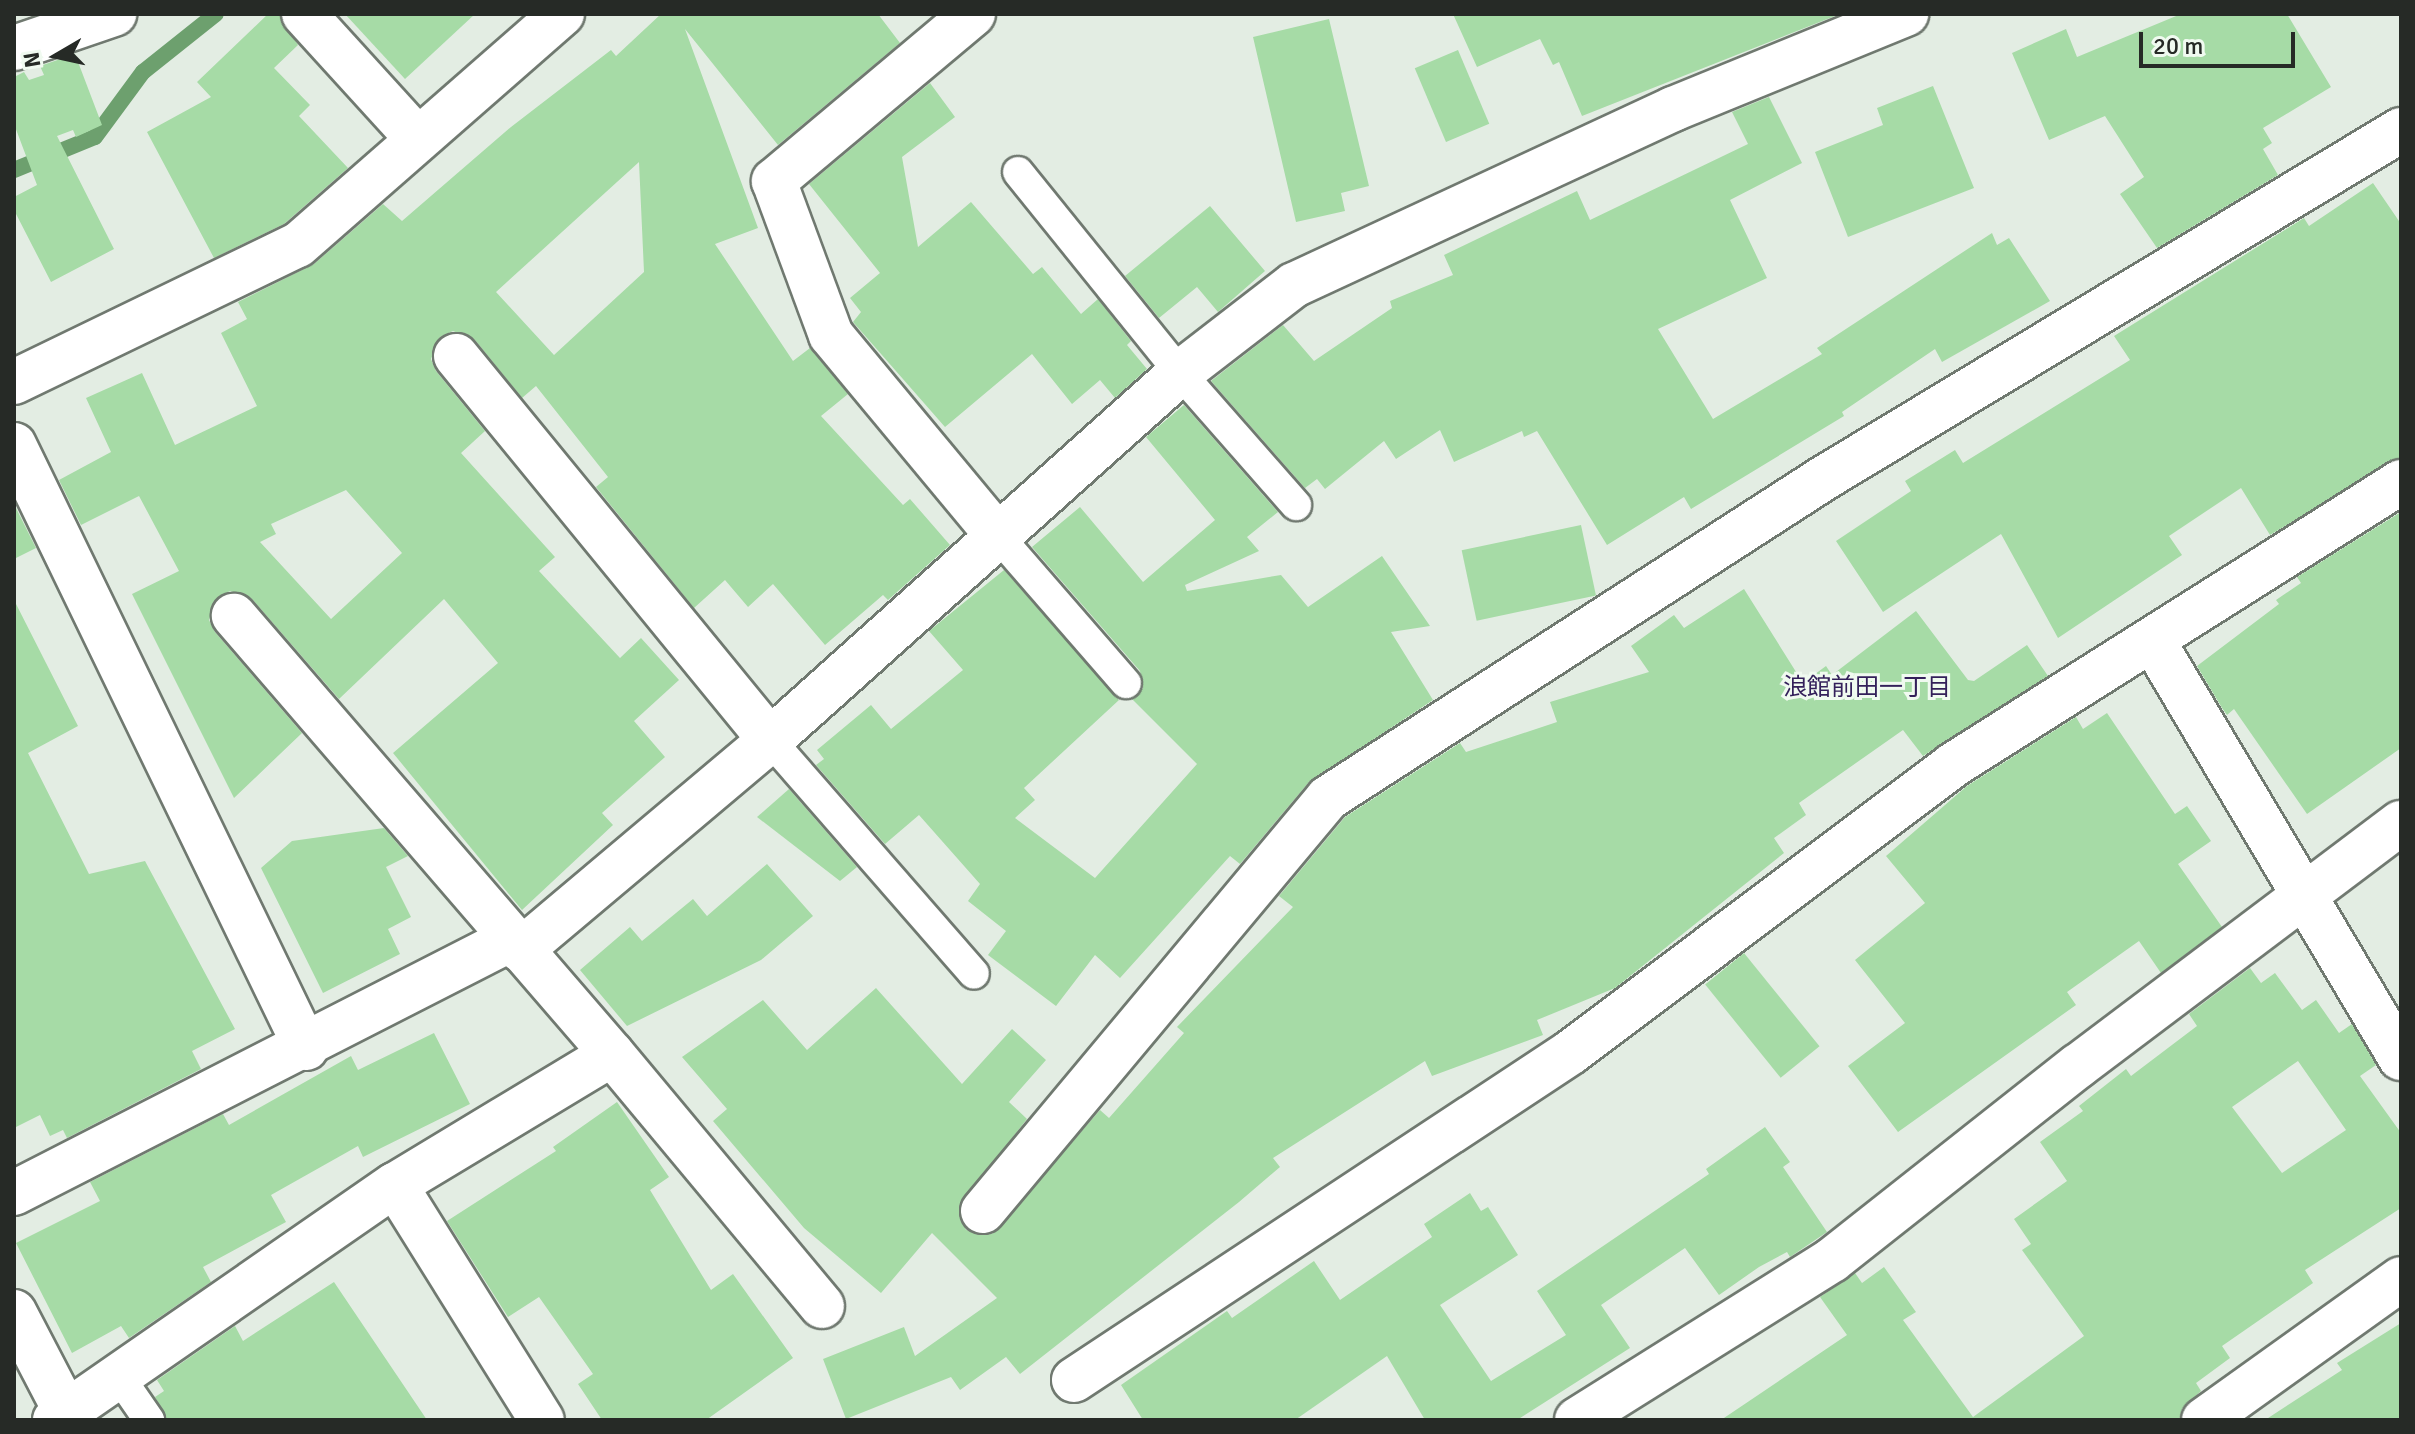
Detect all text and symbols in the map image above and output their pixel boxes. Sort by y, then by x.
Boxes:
north arrow [16,16,96,96]
scale bar [2143,16,2299,66]
text: 20 m [2153,31,2203,61]
text: N [17,50,46,70]
district label: 浪館前田一丁目 [1783,674,1951,702]

